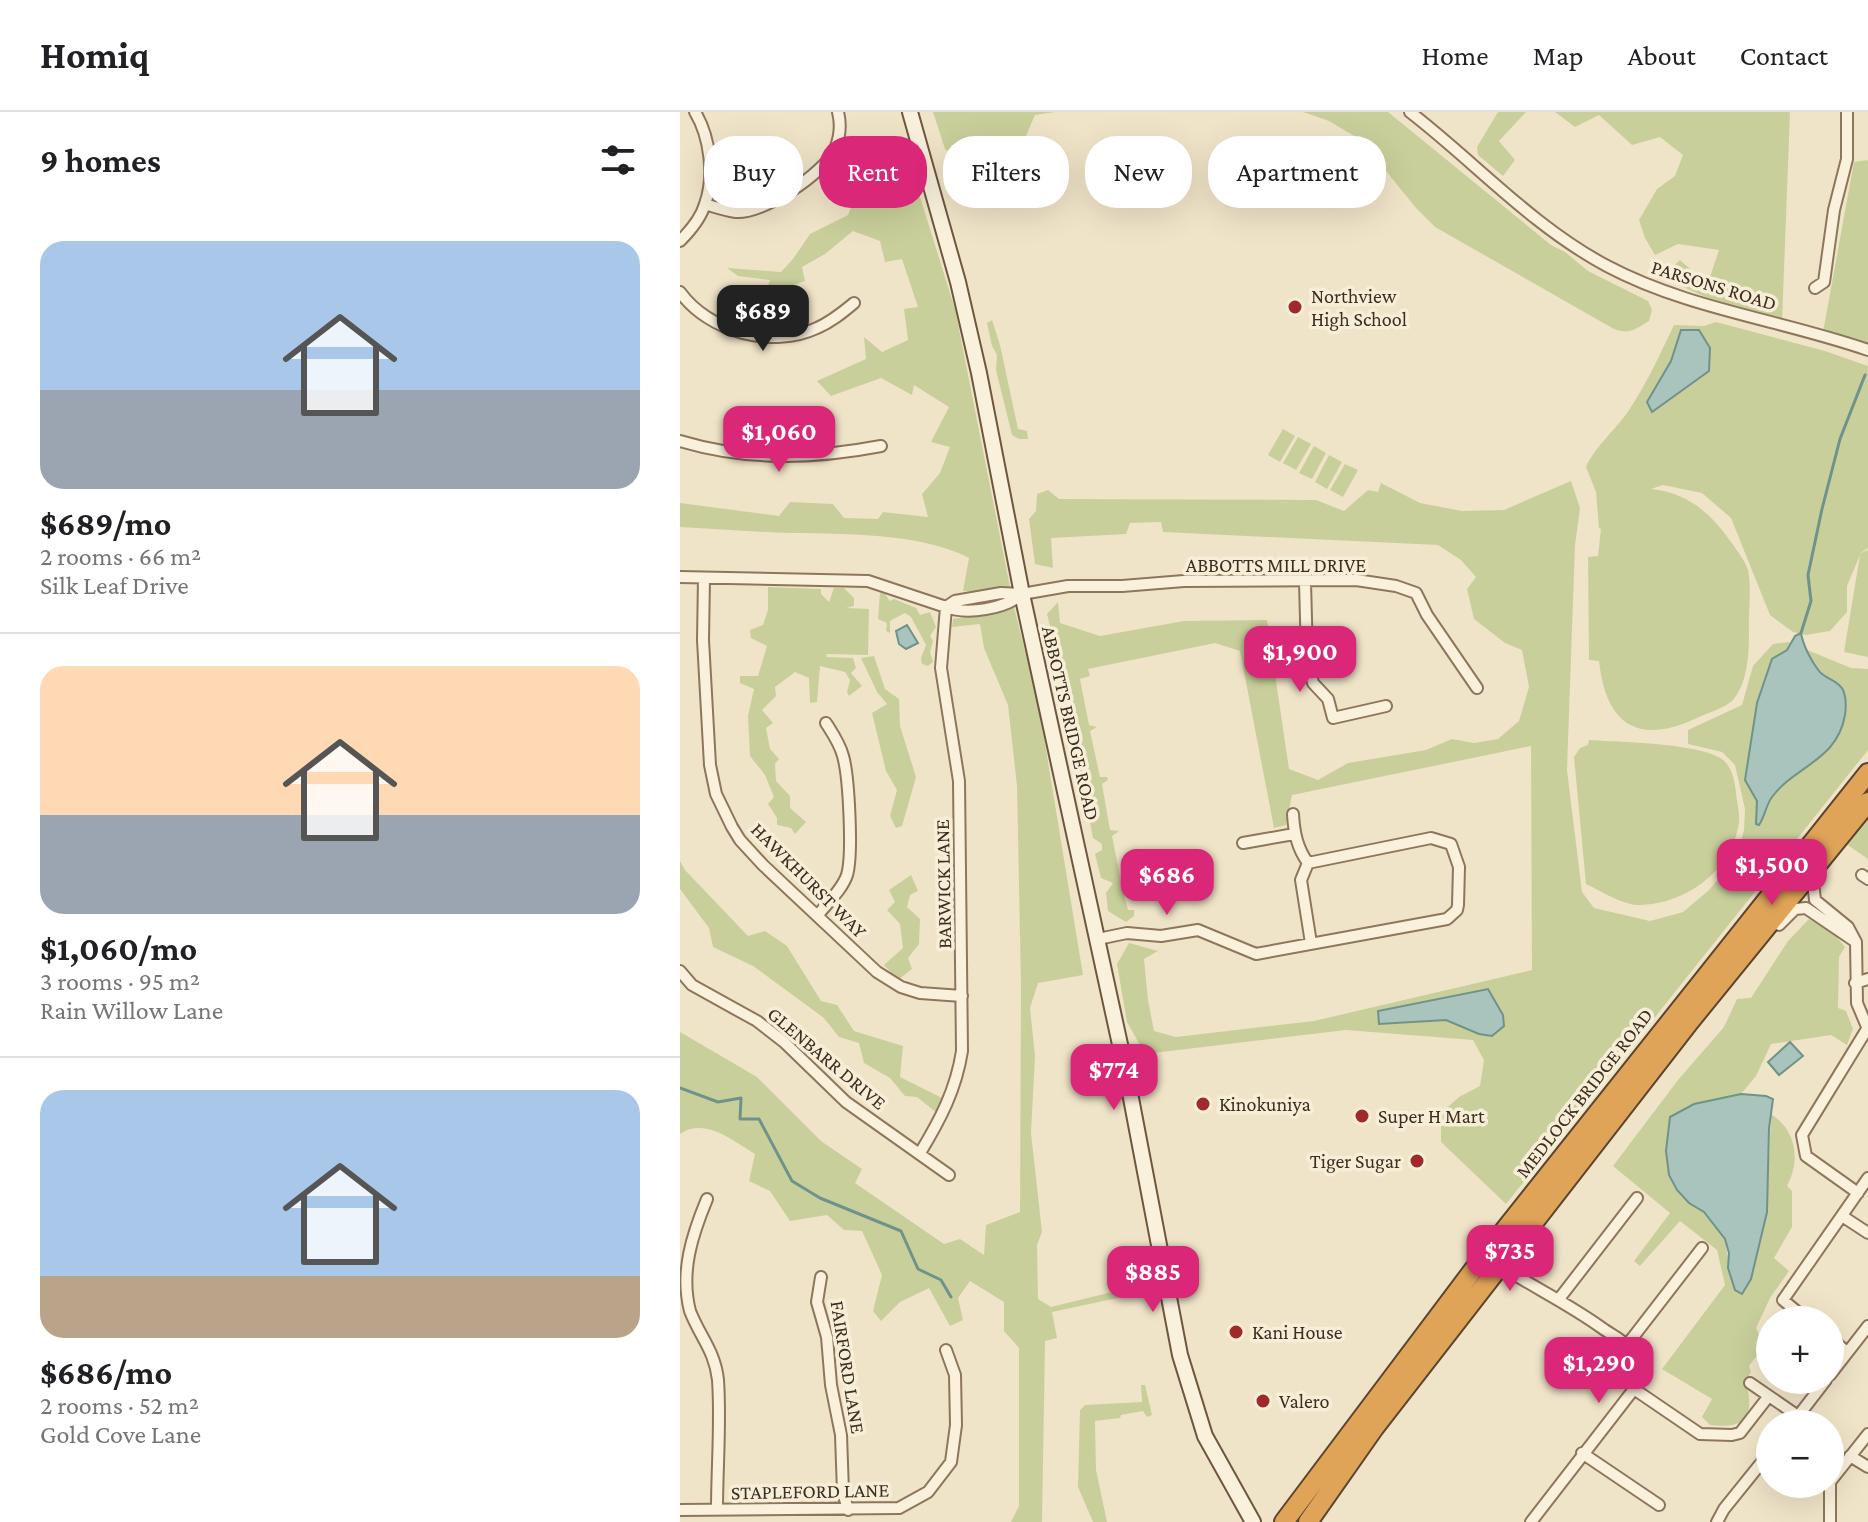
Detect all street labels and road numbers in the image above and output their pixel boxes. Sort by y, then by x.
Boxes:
street label: PARSONS ROAD [1649,256,1779,314]
street label: ABBOTTS MILL DRIVE [1186,554,1366,576]
street label: ABBOTTS BRIDGE ROAD [1038,624,1104,822]
street label: HAWKHURST WAY [747,818,871,942]
street label: BARWICK LANE [931,819,955,949]
street label: GLENBARR DRIVE [763,1002,891,1114]
street label: MEDLOCK BRIDGE ROAD [1511,1004,1657,1182]
street label: FAIRFORD LANE [827,1299,869,1435]
street label: STAPLEFORD LANE [731,1479,890,1503]

